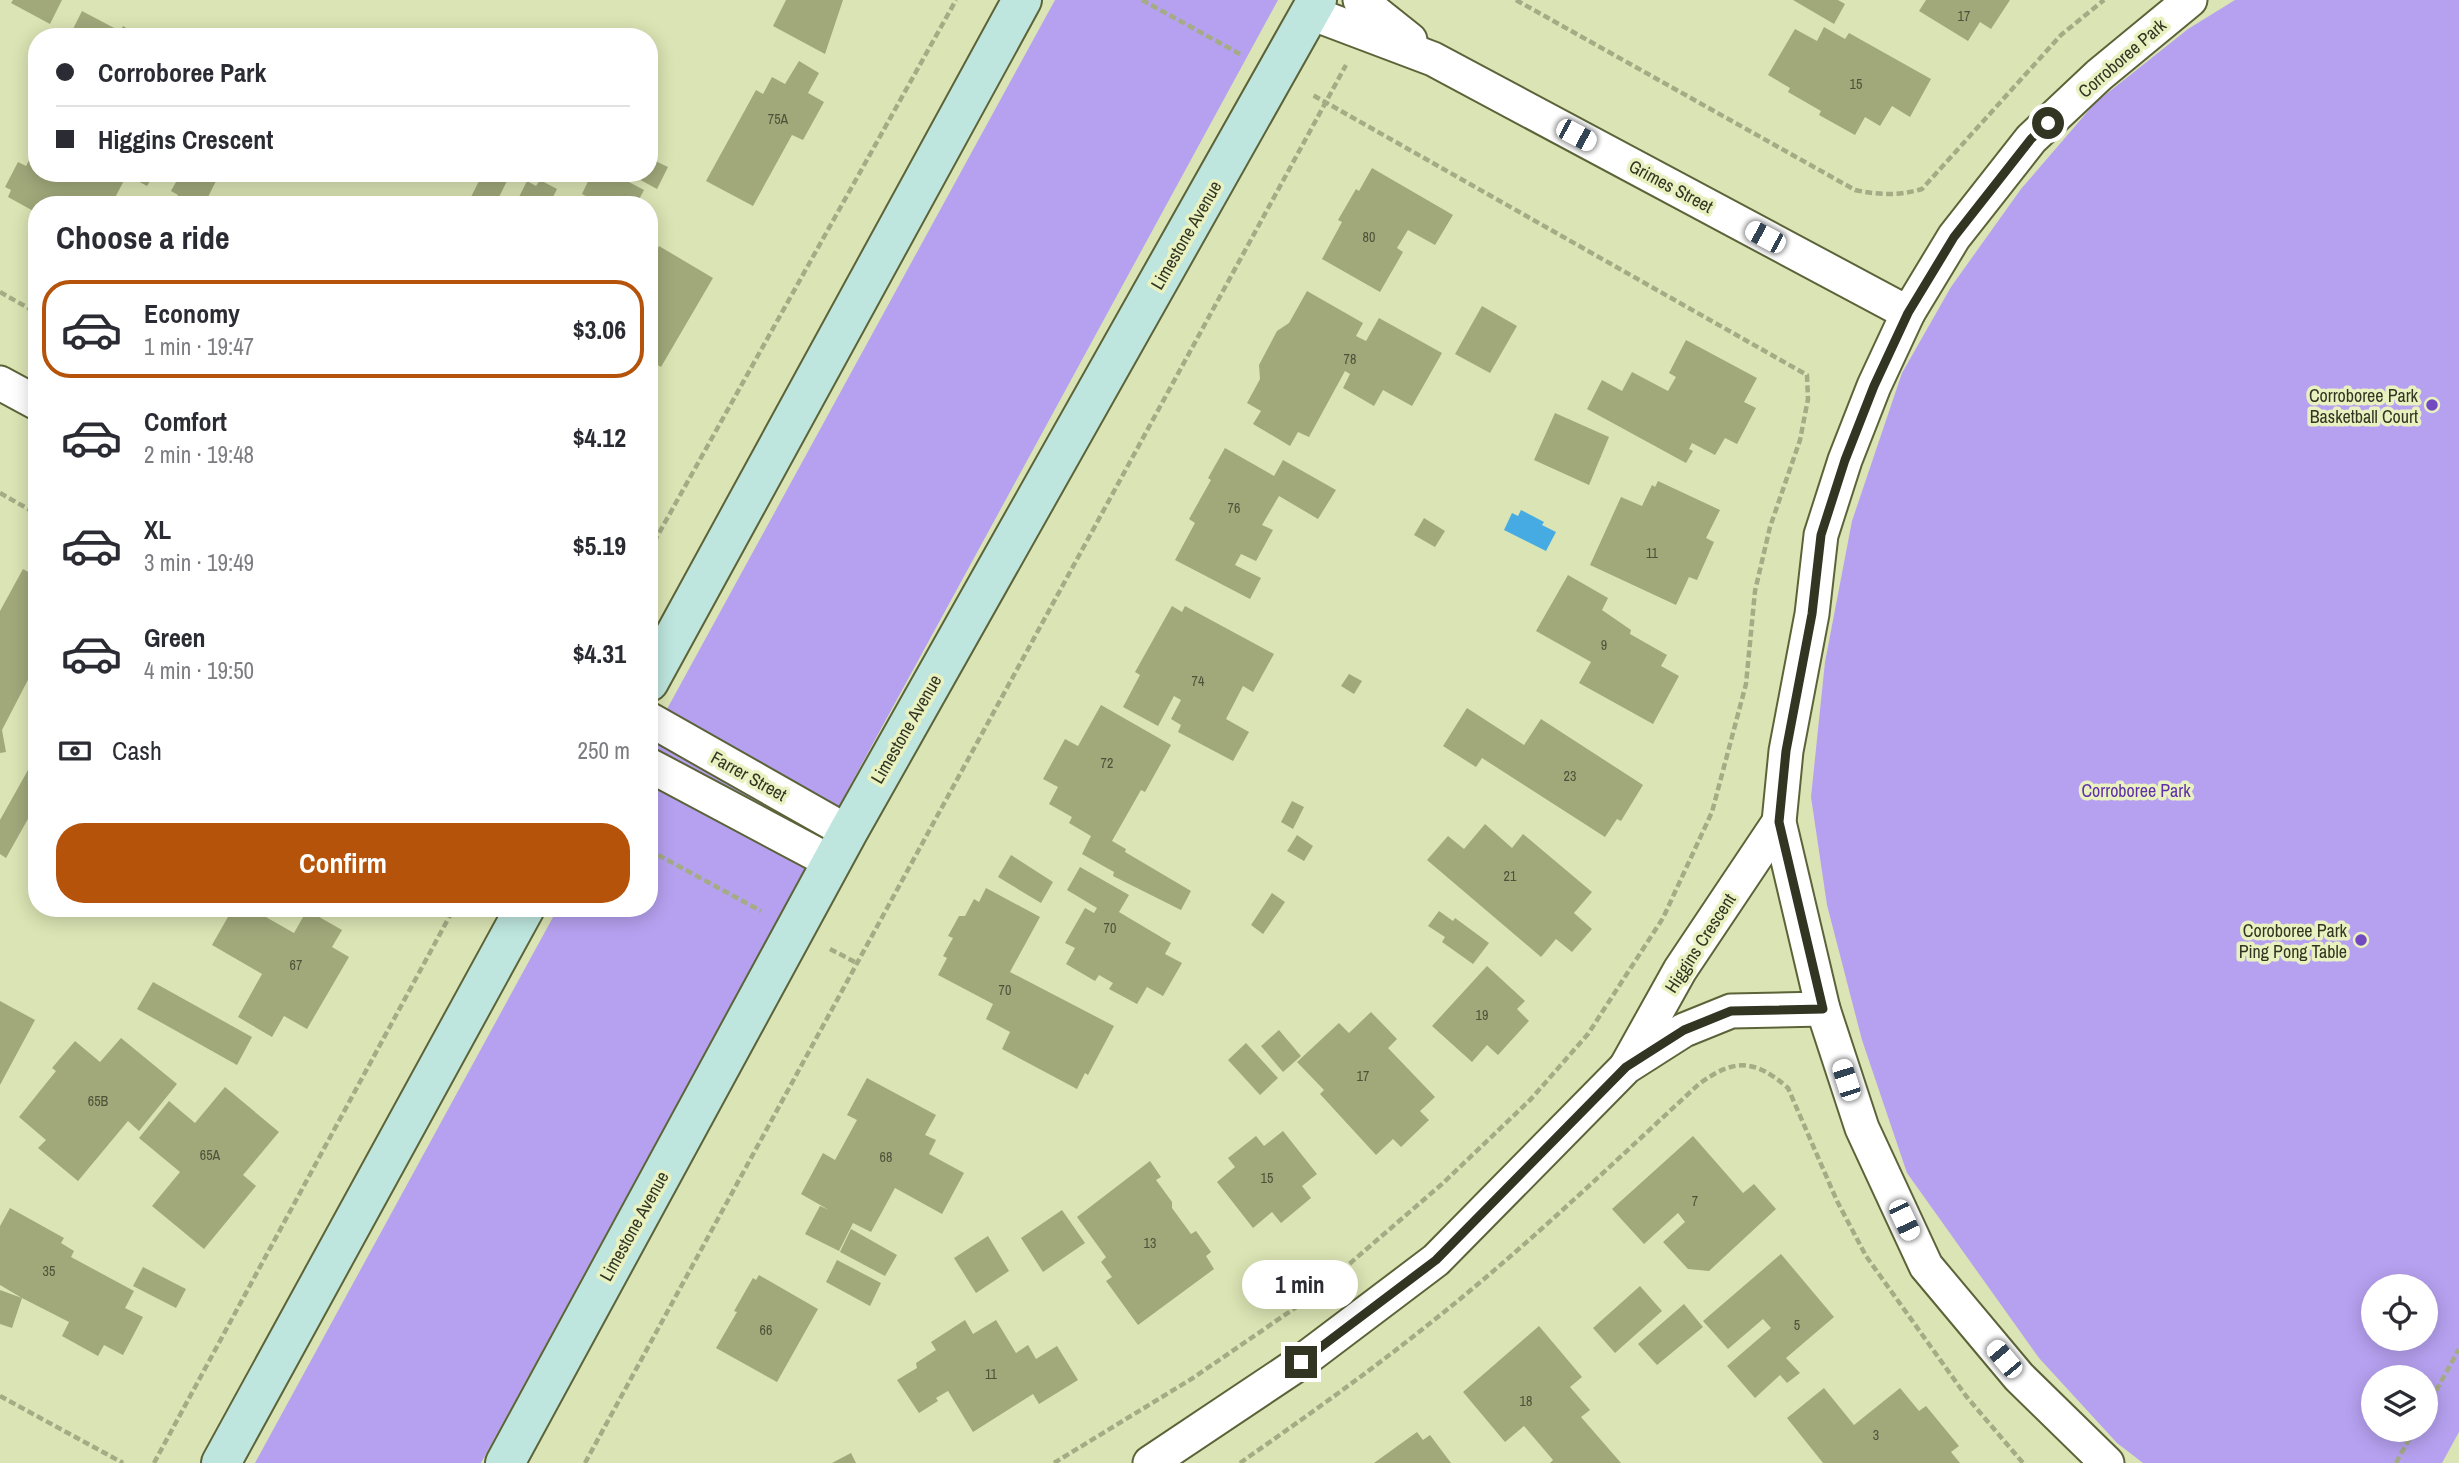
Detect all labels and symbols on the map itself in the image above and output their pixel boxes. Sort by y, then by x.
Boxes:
house number: 17 [1958,7,1970,25]
street label: Corroboree Park [2073,12,2172,103]
house number: 15 [1850,75,1862,93]
route start [2032,107,2064,139]
house number: 75A [768,110,789,128]
car [1553,116,1600,154]
street label: Grimes Street [1625,153,1717,219]
street label: Limestone Avenue [1145,176,1227,294]
car [1742,218,1789,256]
house number: 80 [1363,228,1375,246]
house number: 78 [1344,350,1356,368]
place label: Corroboree Park Basketball Court [2309,383,2419,429]
marker: Corroboree Park Basketball Court [2424,397,2440,413]
house number: 76 [1228,499,1240,517]
house number: 11 [1646,544,1659,562]
house number: 9 [1601,636,1607,654]
street label: Limestone Avenue [865,670,947,788]
house number: 74 [1192,672,1205,690]
street label: Farrer Street [707,745,791,807]
house number: 72 [1101,754,1113,772]
house number: 23 [1564,767,1576,785]
park label: Corroboree Park [2081,778,2191,803]
house number: 21 [1504,867,1517,885]
street label: Higgins Crescent [1658,888,1742,998]
place label: Coroboree Park Ping Pong Table [2239,918,2348,964]
house number: 70 [1104,919,1116,937]
marker: Coroboree Park Ping Pong Table [2353,932,2369,948]
house number: 67 [290,956,302,974]
house number: 70 [999,981,1011,999]
house number: 19 [1476,1006,1488,1024]
car [1830,1057,1863,1103]
house number: 17 [1357,1067,1369,1085]
house number: 65B [88,1092,109,1110]
house number: 65A [200,1146,221,1164]
house number: 68 [880,1148,892,1166]
street label: Limestone Avenue [593,1167,675,1285]
house number: 15 [1261,1169,1273,1187]
house number: 7 [1692,1192,1698,1210]
car [1886,1197,1923,1243]
house number: 13 [1144,1234,1156,1252]
callout: 1 min [1243,1260,1359,1310]
house number: 35 [43,1262,55,1280]
house number: 5 [1794,1316,1800,1334]
house number: 66 [760,1321,772,1339]
car [1983,1336,2026,1382]
route end [1285,1346,1317,1378]
house number: 11 [985,1365,998,1383]
house number: 18 [1520,1392,1532,1410]
house number: 3 [1873,1426,1879,1444]

